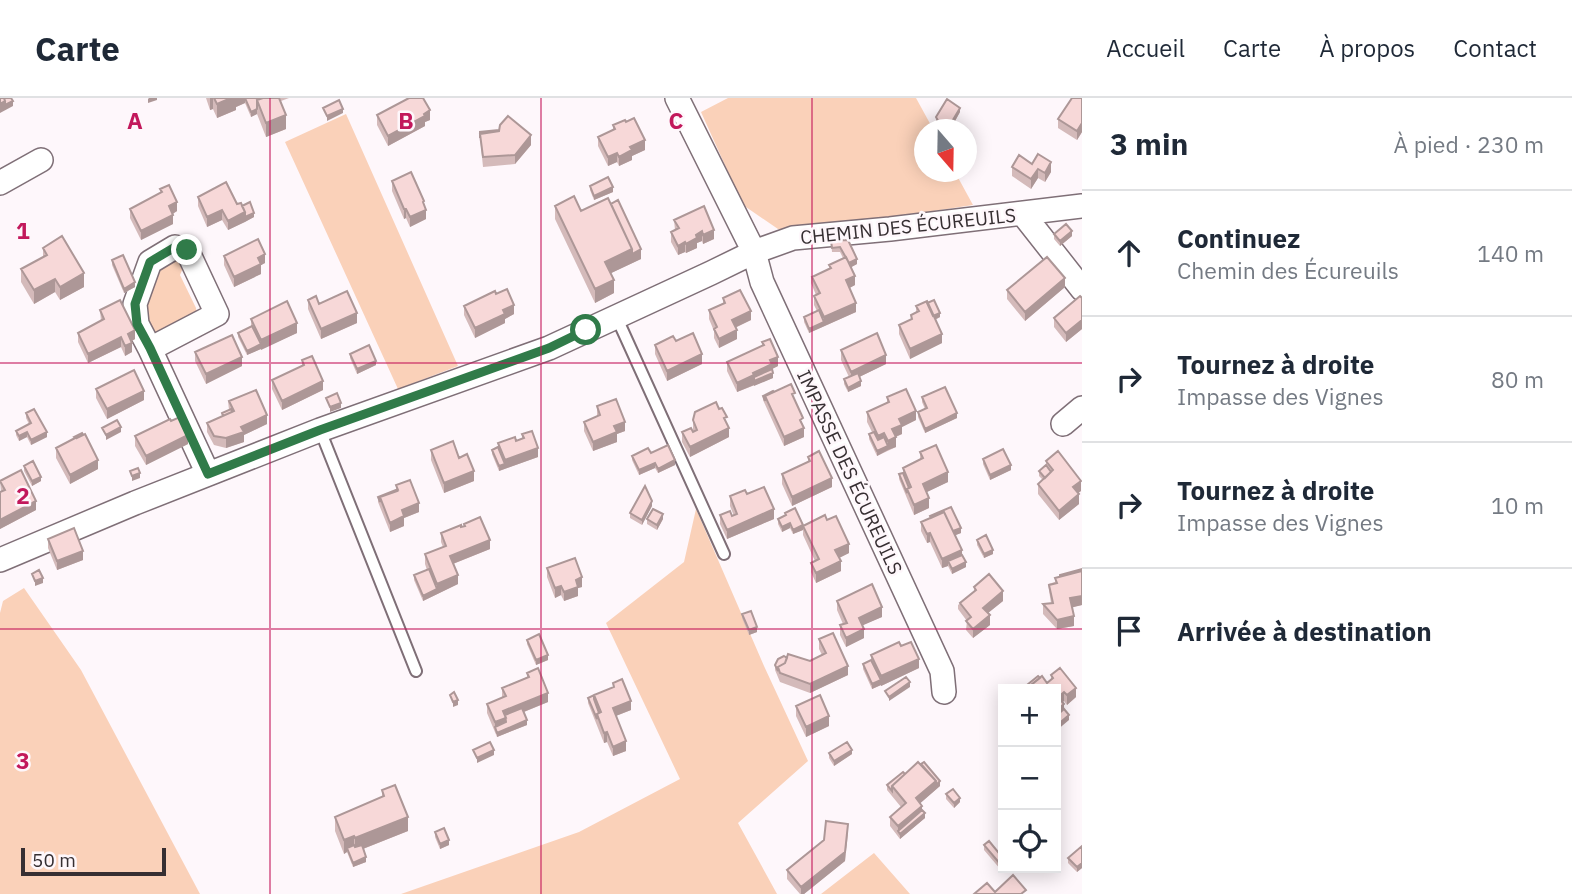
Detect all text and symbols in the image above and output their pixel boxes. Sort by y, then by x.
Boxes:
text: Carte [35,27,120,70]
text: Accueil [1106,32,1185,64]
text: Carte [1223,32,1281,64]
text: À propos [1319,32,1415,64]
text: Contact [1453,32,1537,64]
text: A [127,105,143,135]
text: B [398,105,414,135]
text: C [669,105,684,135]
north arrow [914,119,977,182]
text: 3 min [1110,124,1188,163]
text: À pied · 230 m [1394,129,1544,159]
street label: CHEMIN DES ÉCUREUILS [799,203,1017,249]
text: 1 [16,215,30,245]
text: Continuez [1177,221,1300,255]
route end [171,234,202,265]
icon: ahead [1110,234,1148,272]
text: 140 m [1477,238,1544,268]
text: Chemin des Écureuils [1177,255,1399,285]
route start [570,314,601,345]
text: Tournez à droite [1177,347,1374,381]
icon: right [1110,360,1148,398]
text: 80 m [1491,364,1544,394]
street label: IMPASSE DES ÉCUREUILS [792,366,908,578]
text: Impasse des Vignes [1177,381,1384,411]
text: Tournez à droite [1177,473,1374,507]
text: 2 [16,480,30,510]
icon: right [1110,486,1148,524]
text: 10 m [1491,490,1544,520]
text: Impasse des Vignes [1177,507,1384,537]
icon: arrive [1110,612,1148,650]
text: Arrivée à destination [1177,614,1432,648]
map controls [998,684,1061,873]
button: + [998,684,1061,747]
text: 3 [16,745,30,775]
button: − [998,747,1061,810]
button: locate [998,810,1061,873]
scale bar [21,845,166,877]
text: 50 m [32,848,76,872]

